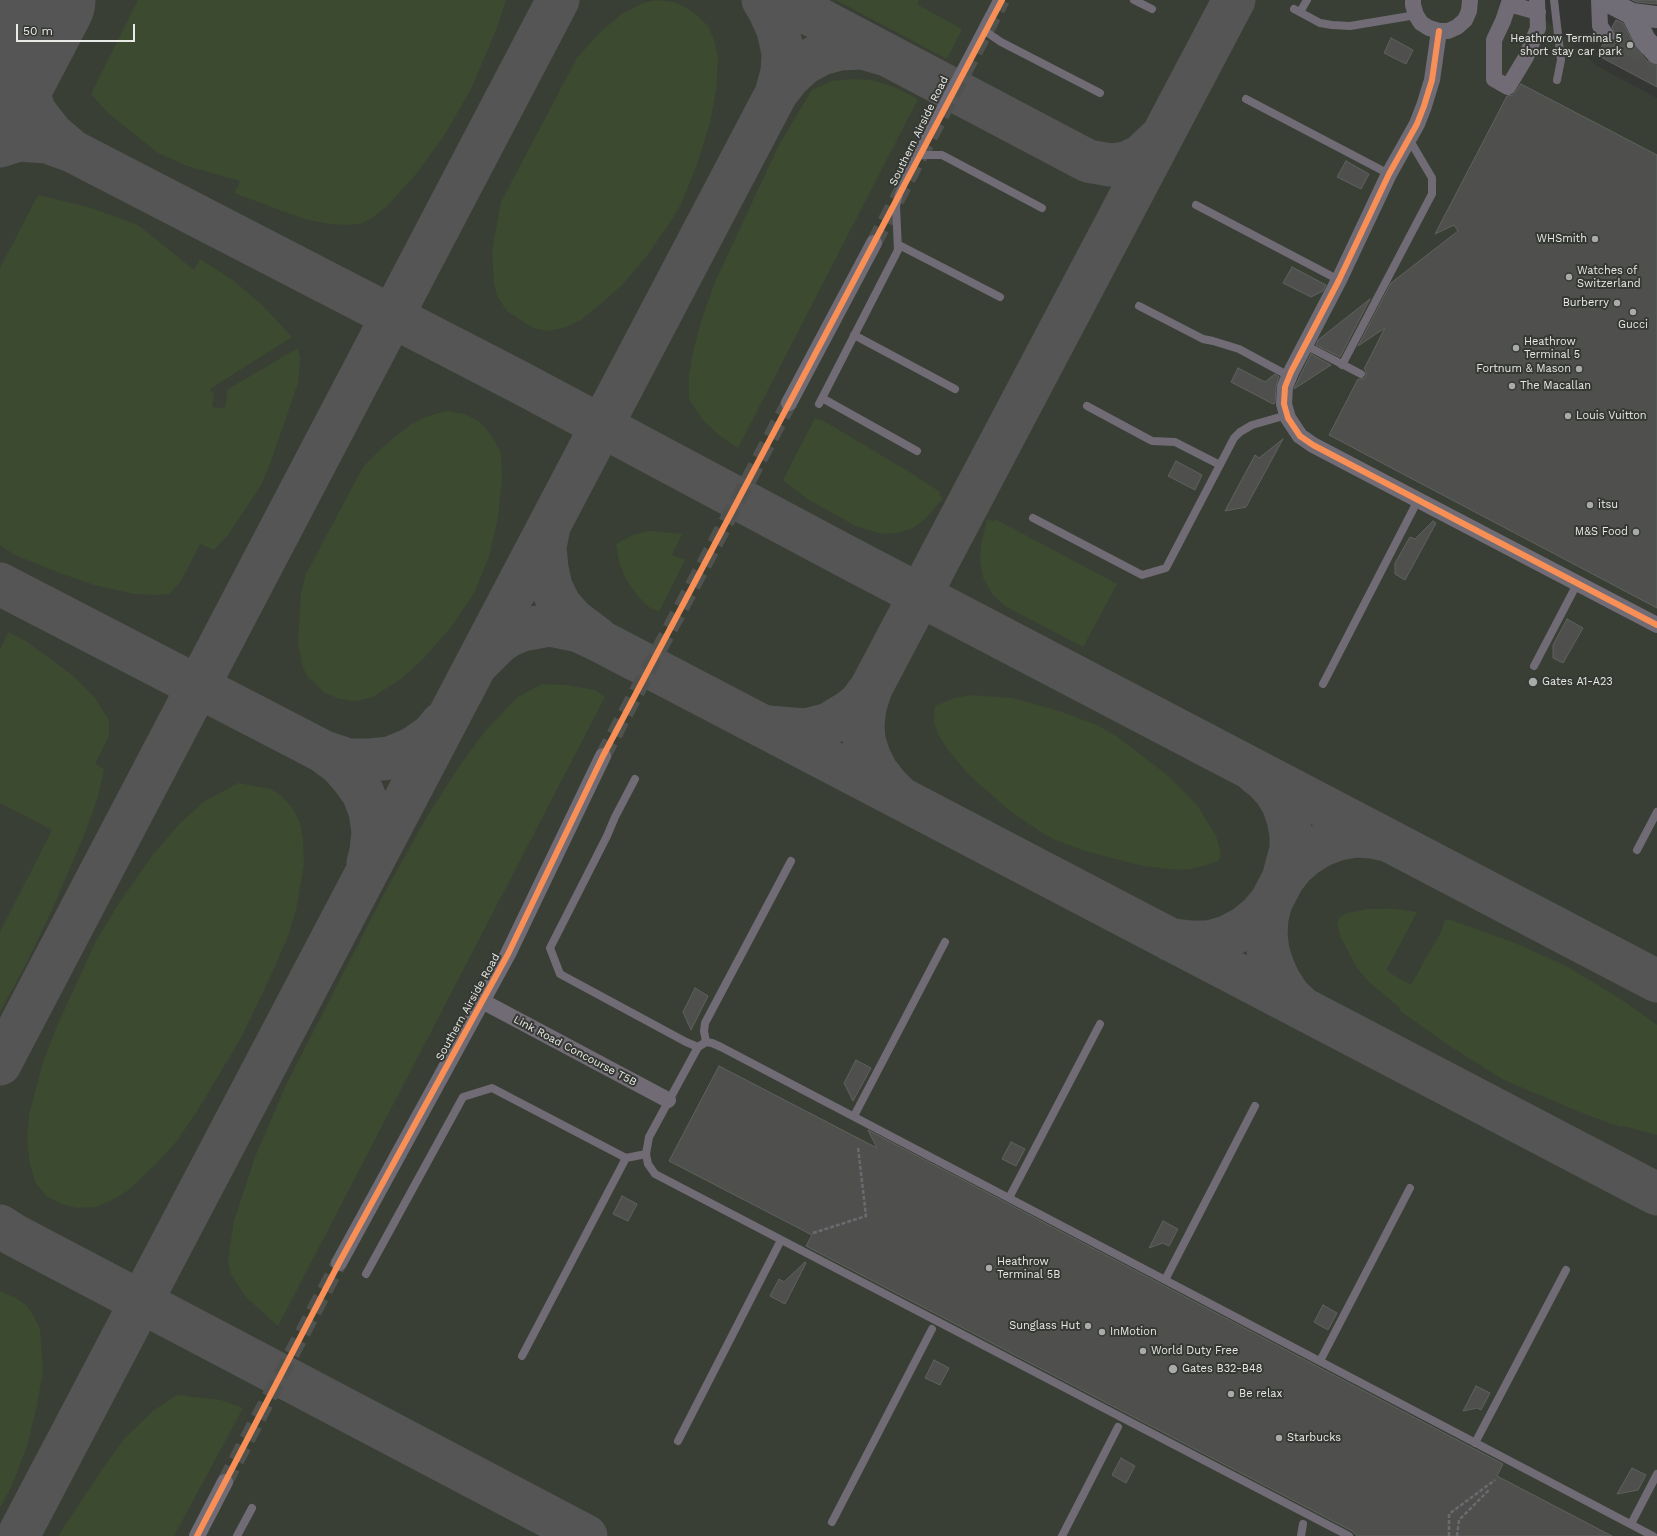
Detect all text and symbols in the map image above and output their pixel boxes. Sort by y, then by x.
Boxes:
scale bar [18,16,137,42]
text: 50 m [23,24,53,38]
place label: Heathrow Terminal 5 short stay car park [1510,32,1622,58]
marker: Heathrow Terminal 5 short stay car park [1625,40,1635,50]
street label: Southern Airside Road [887,74,951,188]
place label: WHSmith [1537,232,1587,246]
marker: WHSmith [1590,234,1600,244]
place label: Watches of Switzerland [1577,264,1641,290]
marker: Watches of Switzerland [1564,272,1574,282]
place label: Burberry [1563,296,1609,310]
marker: Burberry [1612,298,1622,308]
marker: Gucci [1628,307,1638,317]
place label: Gucci [1618,318,1648,332]
place label: Heathrow Terminal 5 [1524,335,1580,361]
marker: Heathrow Terminal 5 [1511,343,1521,353]
place label: Fortnum & Mason [1476,362,1571,376]
marker: Fortnum & Mason [1574,364,1584,374]
place label: The Macallan [1520,379,1591,393]
marker: The Macallan [1507,381,1517,391]
place label: Louis Vuitton [1576,409,1647,423]
marker: Louis Vuitton [1563,411,1573,421]
place label: itsu [1598,498,1618,512]
marker: itsu [1585,500,1595,510]
place label: M&S Food [1575,525,1628,539]
marker: M&S Food [1631,527,1641,537]
place label: Gates A1-A23 [1542,675,1613,689]
marker: Gates A1-A23 [1527,676,1539,688]
street label: Southern Airside Road [433,951,503,1063]
street label: Link Road Concourse T5B [511,1013,639,1089]
place label: Heathrow Terminal 5B [997,1255,1060,1281]
marker: Heathrow Terminal 5B [984,1263,994,1273]
place label: Sunglass Hut [1009,1319,1080,1333]
marker: Sunglass Hut [1083,1321,1093,1331]
place label: InMotion [1110,1325,1157,1339]
marker: InMotion [1097,1327,1107,1337]
place label: World Duty Free [1151,1344,1238,1358]
marker: World Duty Free [1138,1346,1148,1356]
place label: Gates B32-B48 [1182,1362,1263,1376]
marker: Gates B32-B48 [1167,1363,1179,1375]
place label: Be relax [1239,1387,1282,1401]
marker: Be relax [1226,1389,1236,1399]
place label: Starbucks [1287,1431,1341,1445]
marker: Starbucks [1274,1433,1284,1443]

